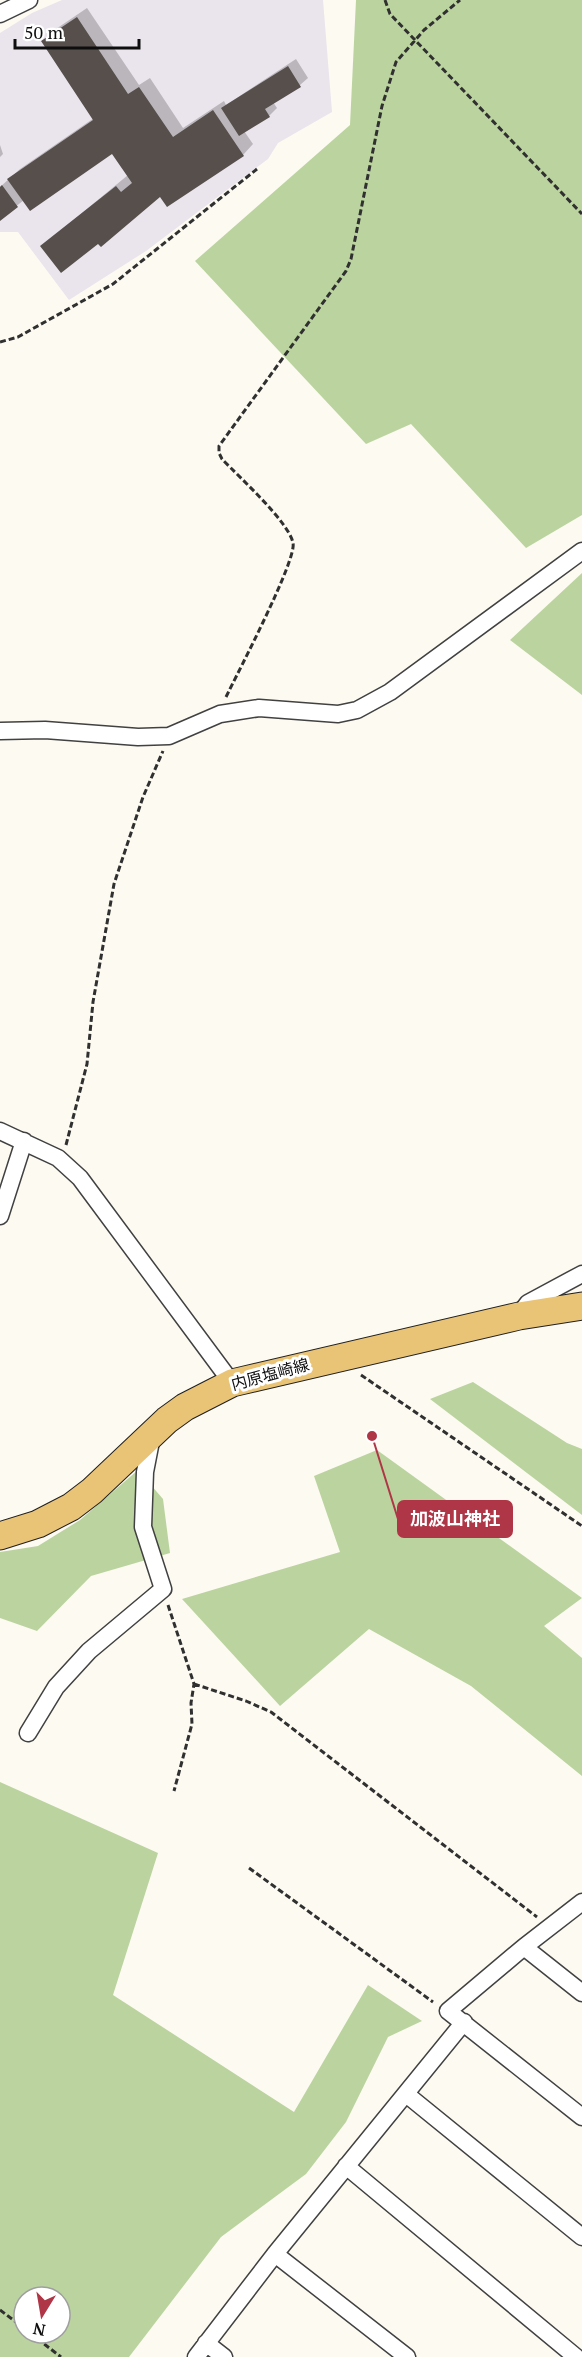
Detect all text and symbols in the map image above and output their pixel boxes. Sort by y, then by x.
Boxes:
scale bar [15,12,140,50]
text: 50 m [24,20,64,44]
street label: 内原塩崎線 [229,1353,311,1395]
callout: 加波山神社 [398,1501,512,1537]
text: 加波山神社 [410,1506,500,1530]
north arrow [12,2285,72,2345]
text: N [31,2318,47,2342]

